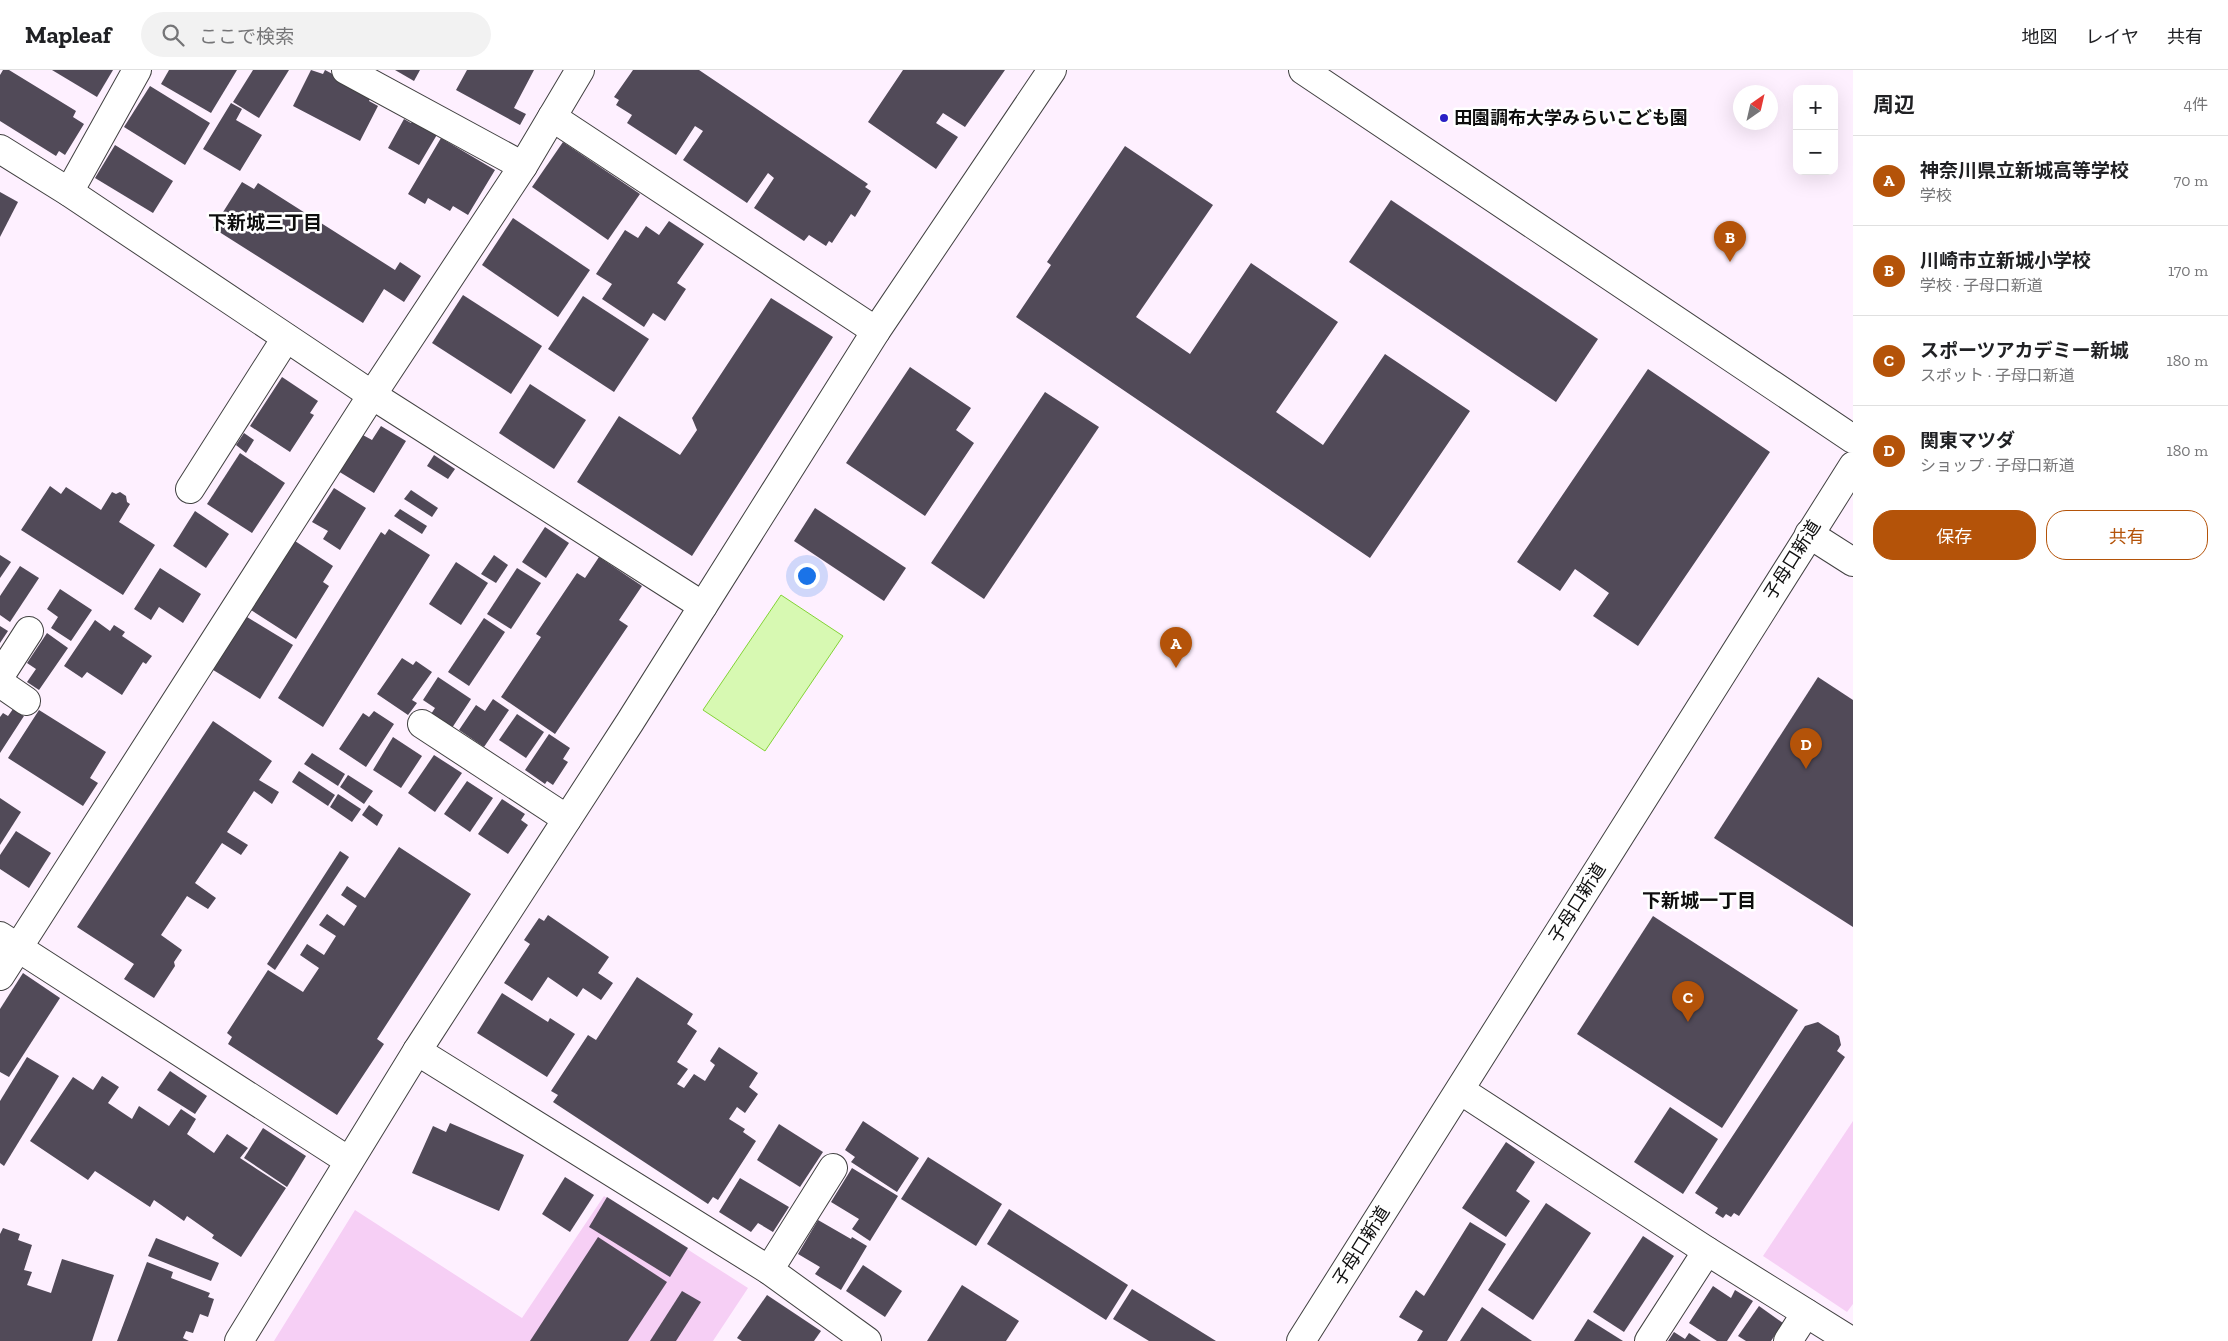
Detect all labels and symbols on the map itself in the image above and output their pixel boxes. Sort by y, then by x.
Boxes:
north arrow [1733,85,1778,130]
place label: 田園調布大学みらいこども園 [1454,107,1688,129]
marker: 田園調布大学みらいこども園 [1438,112,1450,124]
district label: 下新城三丁目 [208,211,322,234]
pin: B [1714,221,1746,262]
street label: 子母口新道 [1759,516,1825,604]
your location [794,563,820,589]
pin: A [1160,627,1192,668]
pin: D [1790,728,1822,769]
street label: 子母口新道 [1544,859,1610,947]
district label: 下新城一丁目 [1642,889,1756,912]
pin: C [1672,981,1704,1022]
street label: 子母口新道 [1328,1202,1394,1290]

